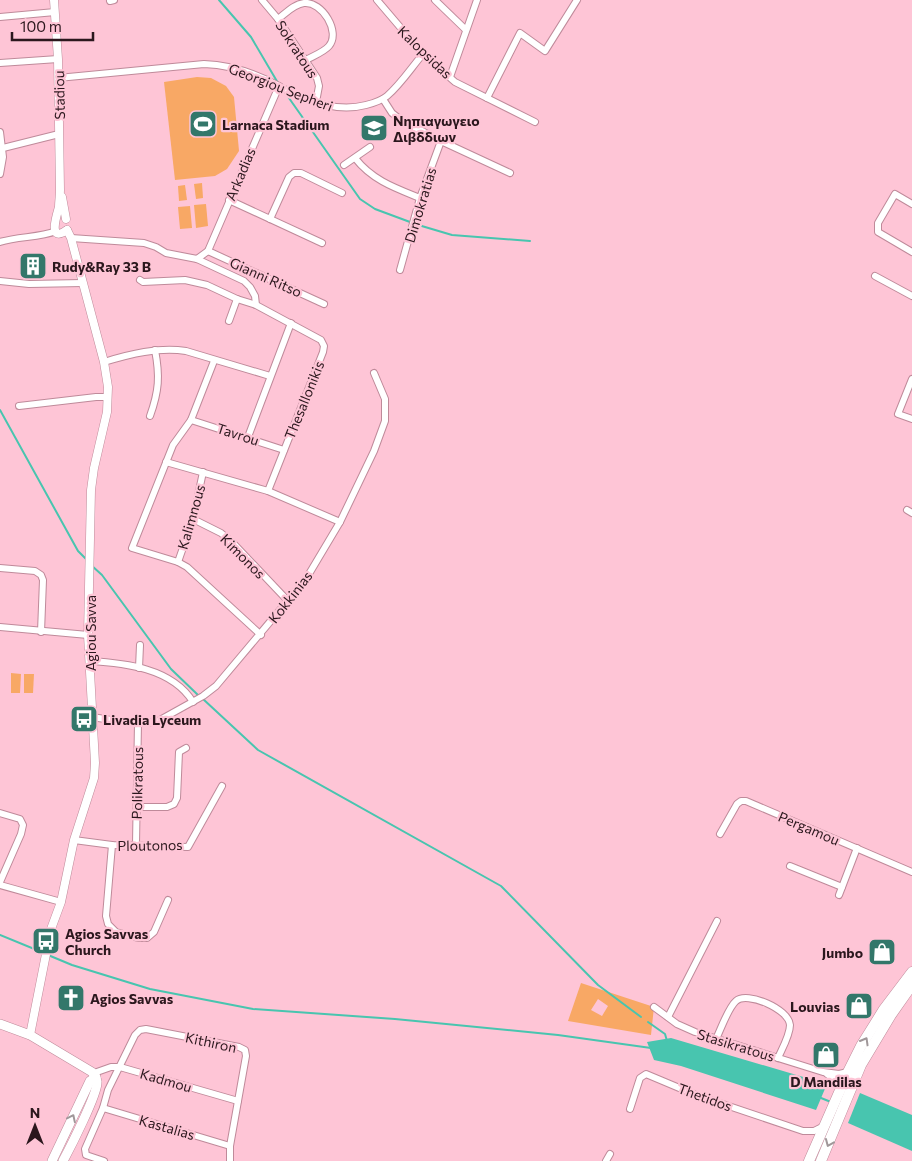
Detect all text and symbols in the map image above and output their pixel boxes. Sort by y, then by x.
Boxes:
scale bar [12,10,94,42]
text: 100 m [20,17,62,35]
street label: Sokratous [272,17,322,81]
street label: Kalopsidas [394,22,456,82]
street label: Georgiou Sepheri [227,59,335,115]
street label: Stadiou [50,70,68,120]
sports icon: Larnaca Stadium [188,109,218,139]
place label: Νηπιαγωγειο Διβδδιων [393,112,480,145]
school or university icon: Νηπιαγωγειο Διβδδιων [359,113,389,143]
place label: Larnaca Stadium [222,116,329,133]
street label: Arkadias [221,145,259,203]
street label: Dimokratias [400,165,440,245]
building icon: Rudy&Ray 33 B [18,251,48,281]
street label: Gianni Ritso [227,254,305,300]
place label: Rudy&Ray 33 B [52,258,151,275]
street label: Thesallonikis [281,358,327,442]
street label: Tavrou [215,419,261,449]
street label: Kalimnous [174,483,208,551]
street label: Kimonos [217,530,269,582]
street label: Kokkinias [264,568,316,626]
street label: Agiou Savva [82,595,99,671]
bus stop icon: Livadia Lyceum [69,704,99,734]
place label: Livadia Lyceum [103,711,201,728]
street label: Polikratous [128,747,146,819]
street label: Pergamou [776,808,842,848]
street label: Ploutonos [117,836,183,854]
place label: Agios Savvas Church [65,925,149,958]
bus stop icon: Agios Savvas Church [31,926,61,956]
shop icon: Jumbo [867,937,897,967]
place label: Jumbo [822,944,863,961]
church icon: Agios Savvas [56,983,86,1013]
place label: Agios Savvas [90,990,174,1007]
shop icon: Louvias [844,991,874,1021]
place label: Louvias [790,998,840,1015]
street label: Stasikratous [695,1025,777,1065]
street label: Kithiron [184,1028,238,1056]
one-way arrow [858,1037,868,1046]
shop icon: D Mandilas [811,1040,841,1070]
street label: Kadmou [138,1064,194,1096]
place label: D Mandilas [790,1073,862,1090]
street label: Thetidos [676,1079,734,1115]
north arrow [10,1101,60,1151]
text: N [30,1104,40,1121]
street label: Kastalias [137,1111,197,1143]
one-way arrow [66,1114,77,1123]
one-way arrow [824,1138,835,1147]

